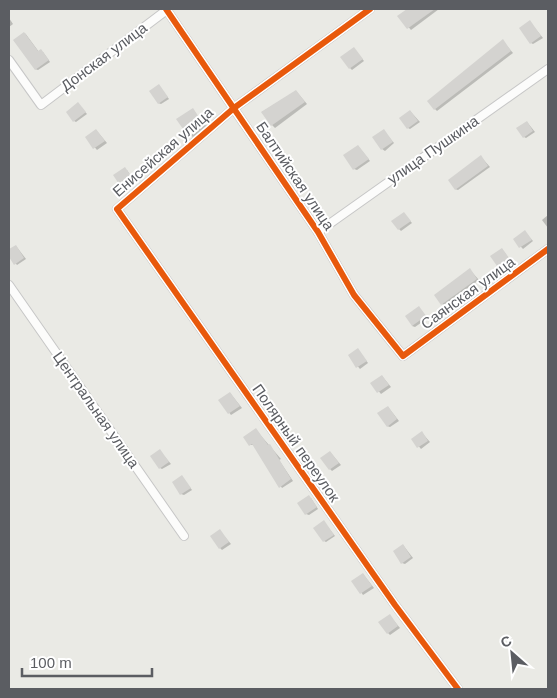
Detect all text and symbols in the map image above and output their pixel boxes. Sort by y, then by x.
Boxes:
street label: Донская улица [57,18,151,94]
street label: Енисейская улица [109,103,217,200]
street label: улица Пушкина [384,111,482,187]
street label: Балтийская улица [253,118,338,234]
street label: Саянская улица [417,252,519,332]
street label: Центральная улица [50,348,143,472]
street label: Полярный переулок [249,381,344,505]
north arrow [487,628,537,678]
text: С [498,632,514,651]
scale bar [22,646,152,678]
text: 100 m [30,654,72,671]

